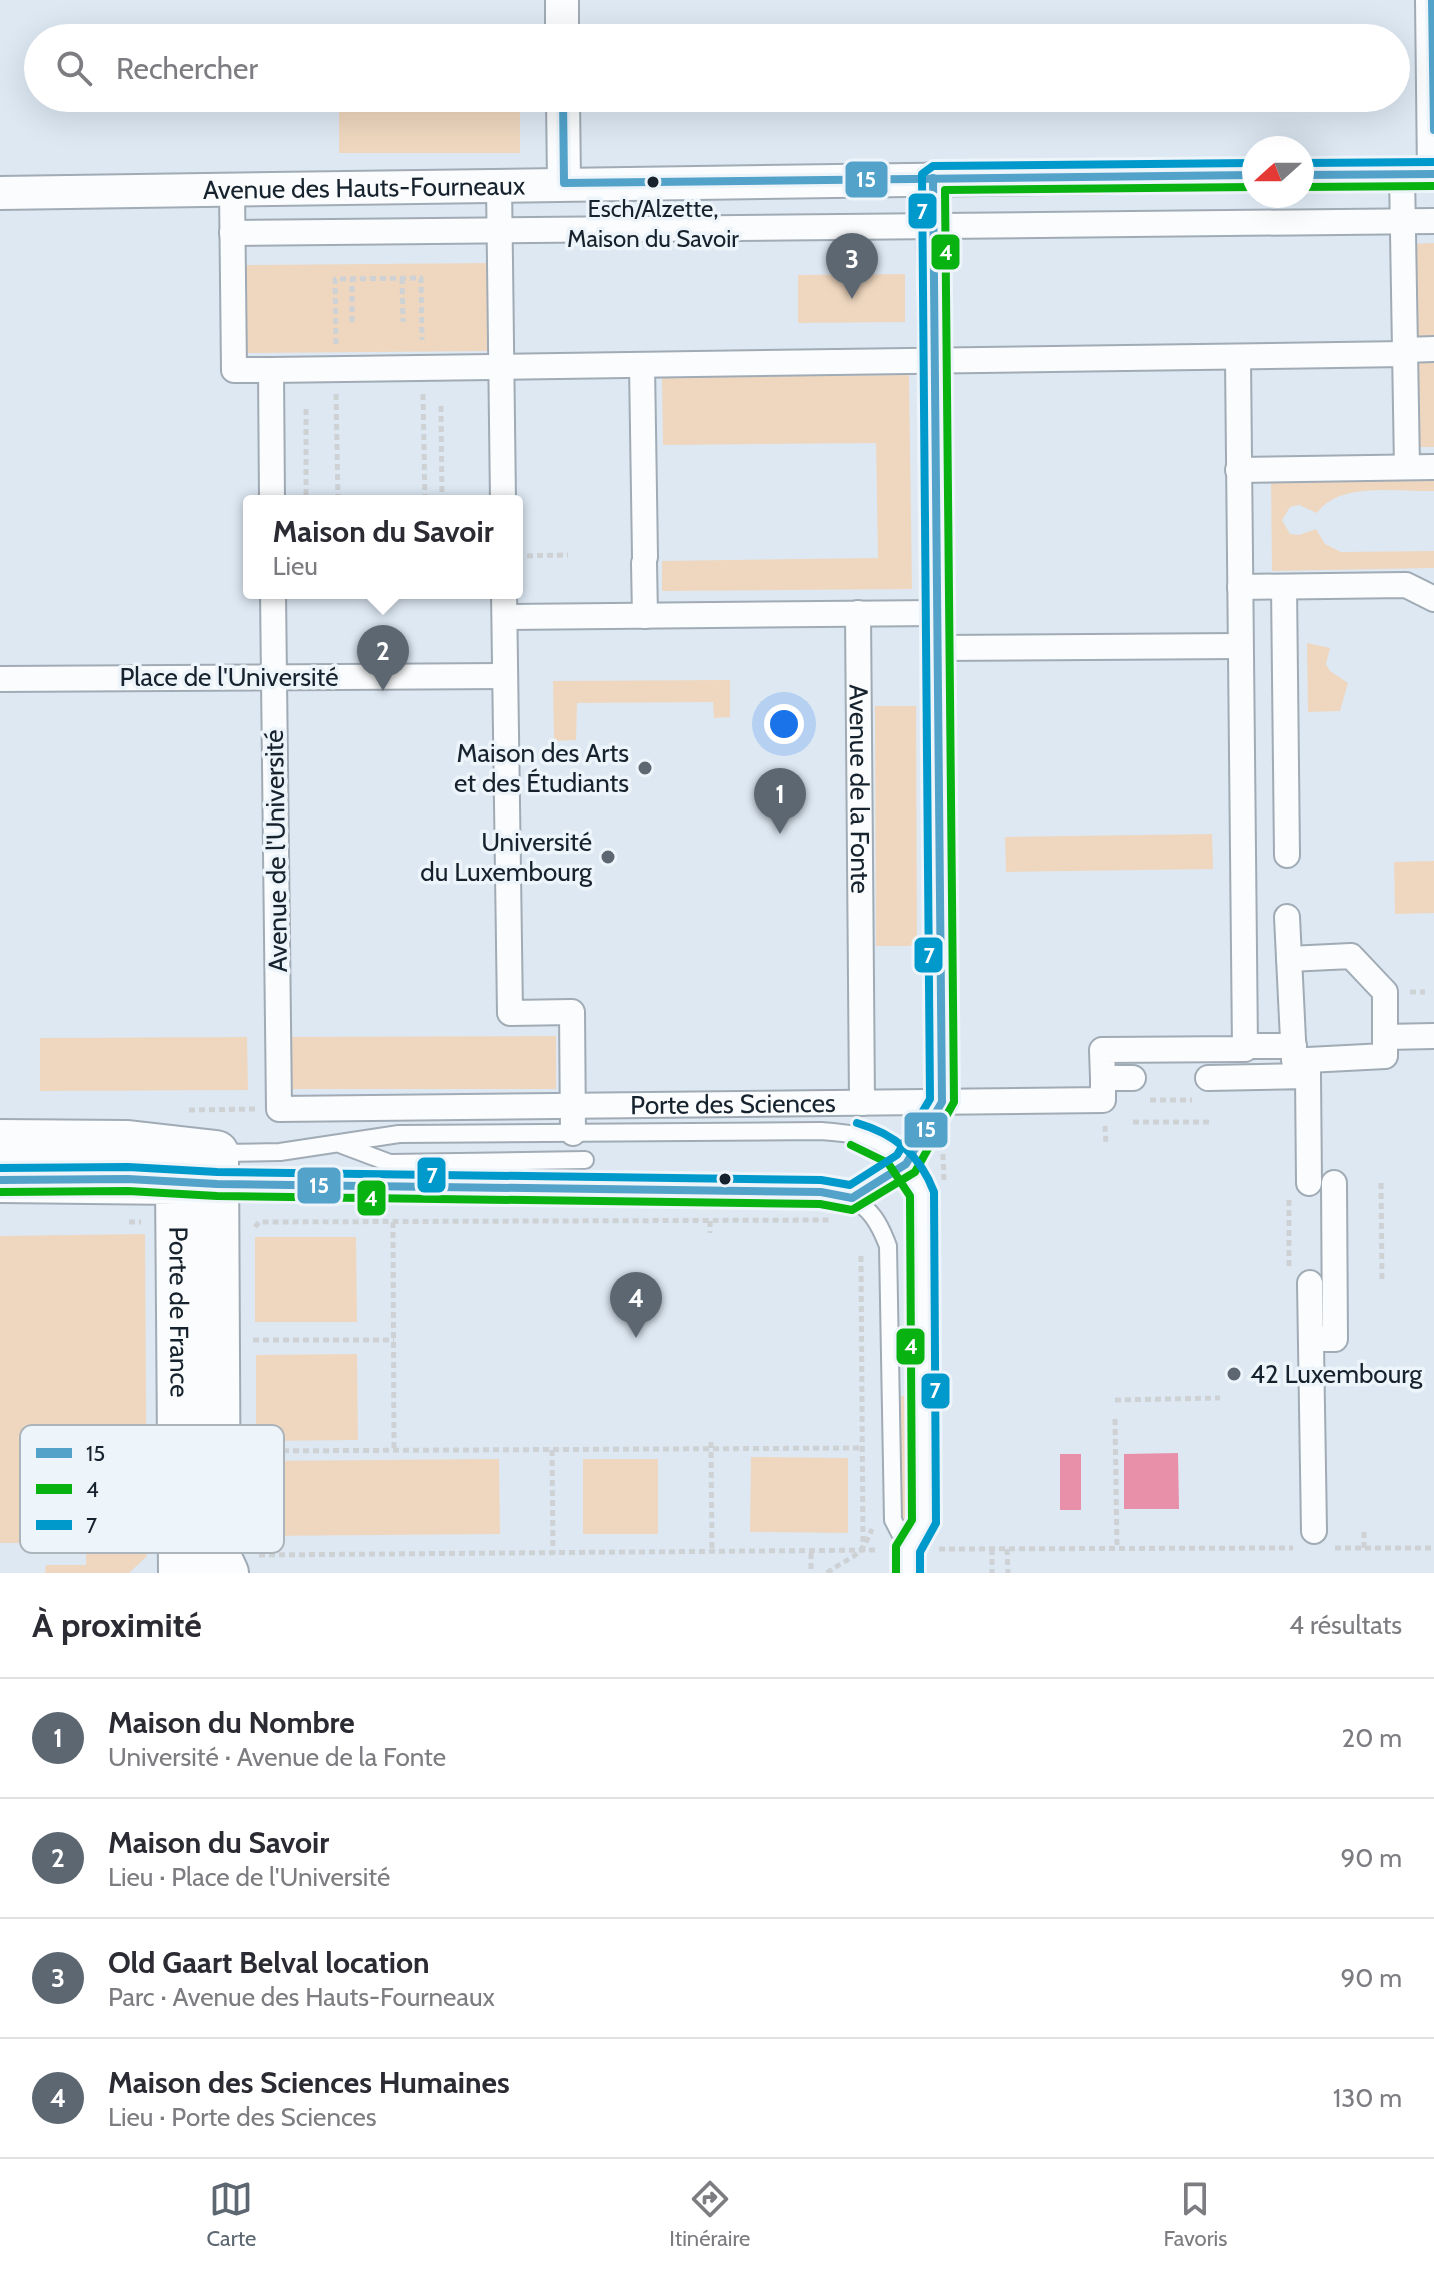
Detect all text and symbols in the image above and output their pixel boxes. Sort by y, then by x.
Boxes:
search box [24,24,1410,112]
icon: search [52,46,96,90]
text: Rechercher [116,50,258,87]
north arrow [1242,136,1314,208]
line badge: 15 [844,160,889,199]
text: 15 [856,166,876,193]
street label: Avenue des Hauts-Fourneaux [203,169,526,206]
marker: Esch/Alzette, Maison du Savoir [645,174,661,190]
line badge: 7 [907,192,938,230]
place label: Esch/Alzette, Maison du Savoir [567,194,739,253]
text: 7 [916,198,928,225]
pin: 3 [826,233,878,299]
line badge: 4 [930,233,961,271]
text: 4 [939,239,953,266]
popup [243,495,523,599]
text: Maison du Savoir [272,513,494,550]
text: Lieu [272,550,318,582]
pin: 2 [357,625,409,691]
street label: Place de l'Université [120,661,338,693]
street label: Avenue de la Fonte [843,684,876,894]
your location [764,704,804,744]
street label: Avenue de l'Université [258,729,294,973]
place label: Maison des Arts et des Étudiants [454,737,629,799]
marker: Maison des Arts et des Étudiants [636,759,654,777]
pin: 1 [754,768,806,834]
place label: Université du Luxembourg [420,826,593,888]
marker: Université du Luxembourg [599,848,617,866]
line badge: 7 [913,936,944,974]
text: 7 [923,942,935,969]
street label: Porte des Sciences [630,1087,836,1121]
line badge: 15 [903,1111,949,1149]
text: 15 [916,1116,936,1143]
line badge: 7 [416,1156,447,1194]
text: 7 [426,1162,438,1189]
line badge: 15 [296,1166,342,1205]
unlabelled marker [717,1171,733,1187]
text: 15 [309,1172,329,1199]
line badge: 4 [356,1179,387,1217]
text: 4 [364,1185,378,1212]
street label: Porte de France [162,1226,196,1398]
pin: 4 [610,1272,662,1338]
line badge: 4 [895,1327,926,1366]
text: 4 [904,1333,918,1360]
place label: 42 Luxembourg [1250,1358,1423,1390]
marker: 42 Luxembourg [1225,1365,1243,1383]
line badge: 7 [920,1372,951,1410]
text: 7 [929,1377,941,1404]
legend [20,1425,284,1553]
text: 15 [86,1440,105,1467]
text: 4 [86,1476,99,1503]
text: 7 [86,1512,97,1539]
text: À proximité [32,1604,202,1646]
text: 4 résultats [1289,1609,1402,1641]
text: Maison du Nombre [108,1704,355,1741]
text: 1 [53,1722,63,1754]
text: 20 m [1342,1722,1402,1754]
text: Université · Avenue de la Fonte [108,1741,446,1773]
text: Maison du Savoir [108,1824,329,1861]
text: 2 [51,1842,65,1874]
text: 90 m [1340,1842,1402,1874]
text: Lieu · Place de l'Université [108,1861,390,1893]
text: Old Gaart Belval location [108,1944,430,1981]
text: 3 [51,1962,65,1994]
text: 90 m [1340,1962,1402,1994]
text: Parc · Avenue des Hauts-Fourneaux [108,1981,495,2013]
text: Maison des Sciences Humaines [108,2064,510,2101]
text: 4 [50,2082,66,2114]
text: 130 m [1333,2082,1402,2114]
text: Lieu · Porte des Sciences [108,2101,377,2133]
tab: Carte [207,2177,256,2252]
tab: Itinéraire [669,2177,750,2252]
tab: Favoris [1164,2177,1227,2252]

